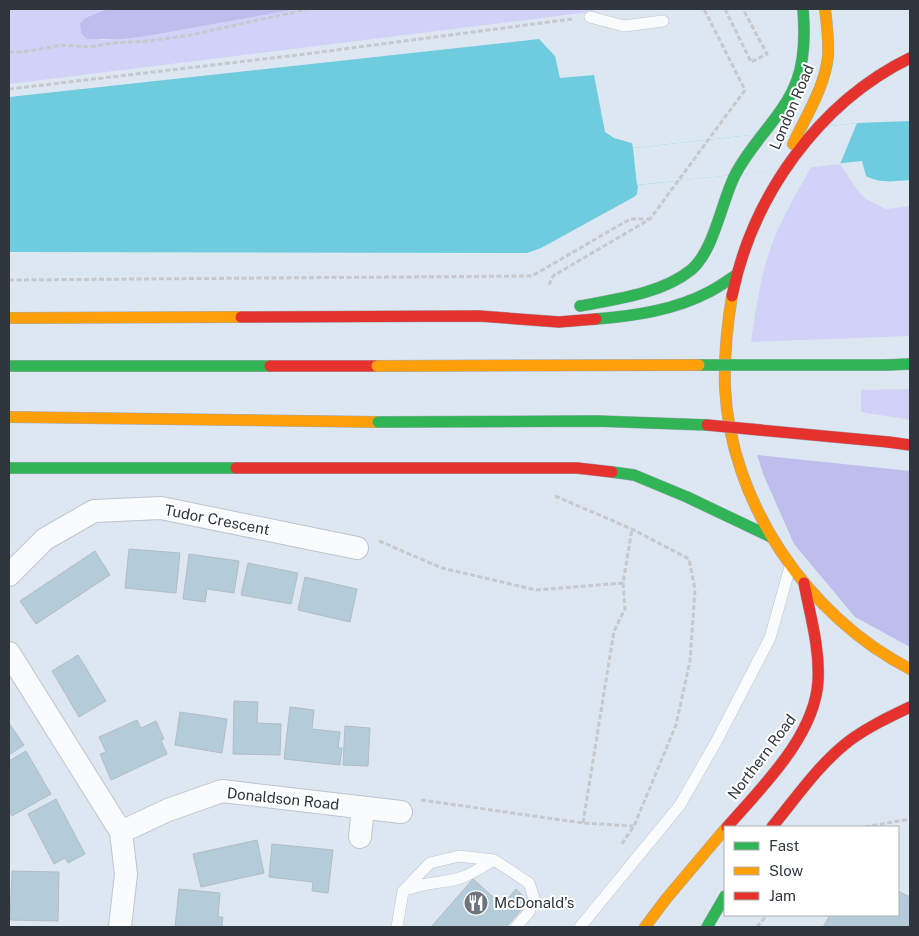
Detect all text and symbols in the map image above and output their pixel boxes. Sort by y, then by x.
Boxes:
street label: London Road [766,62,817,152]
street label: Tudor Crescent [163,501,271,538]
street label: Northern Road [724,711,799,803]
street label: Donaldson Road [226,784,340,813]
legend [724,826,899,916]
text: Fast [769,837,799,854]
text: Slow [769,862,804,879]
text: Jam [769,887,796,904]
restaurant icon: McDonald's [463,890,489,916]
place label: McDonald's [494,894,574,911]

